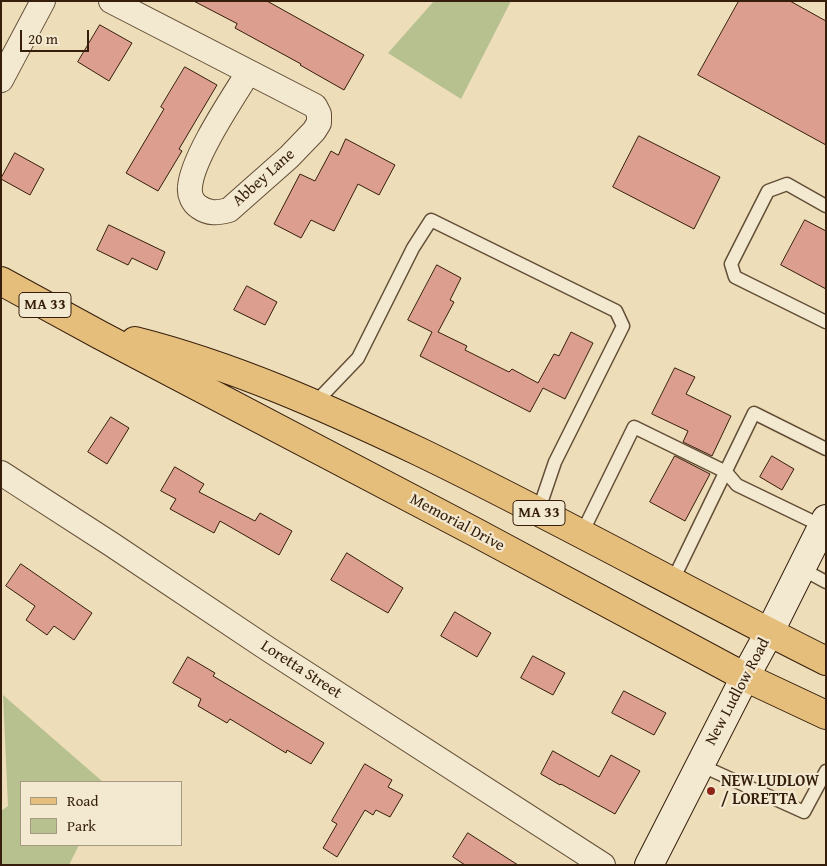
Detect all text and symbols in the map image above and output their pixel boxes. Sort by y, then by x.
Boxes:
scale bar [22,20,91,52]
text: 20 m [28,28,58,49]
street label: Abbey Lane [229,145,299,211]
road number: MA 33 [19,292,71,318]
street label: Memorial Drive [406,490,508,556]
road number: MA 33 [513,500,565,526]
street label: New Ludlow Road [702,635,774,749]
street label: Loretta Street [257,637,345,703]
place label: NEW LUDLOW / LORETTA [721,772,819,810]
legend [20,781,182,846]
marker: NEW LUDLOW / LORETTA [705,785,717,797]
text: Road [67,790,98,811]
text: Park [67,815,96,836]

